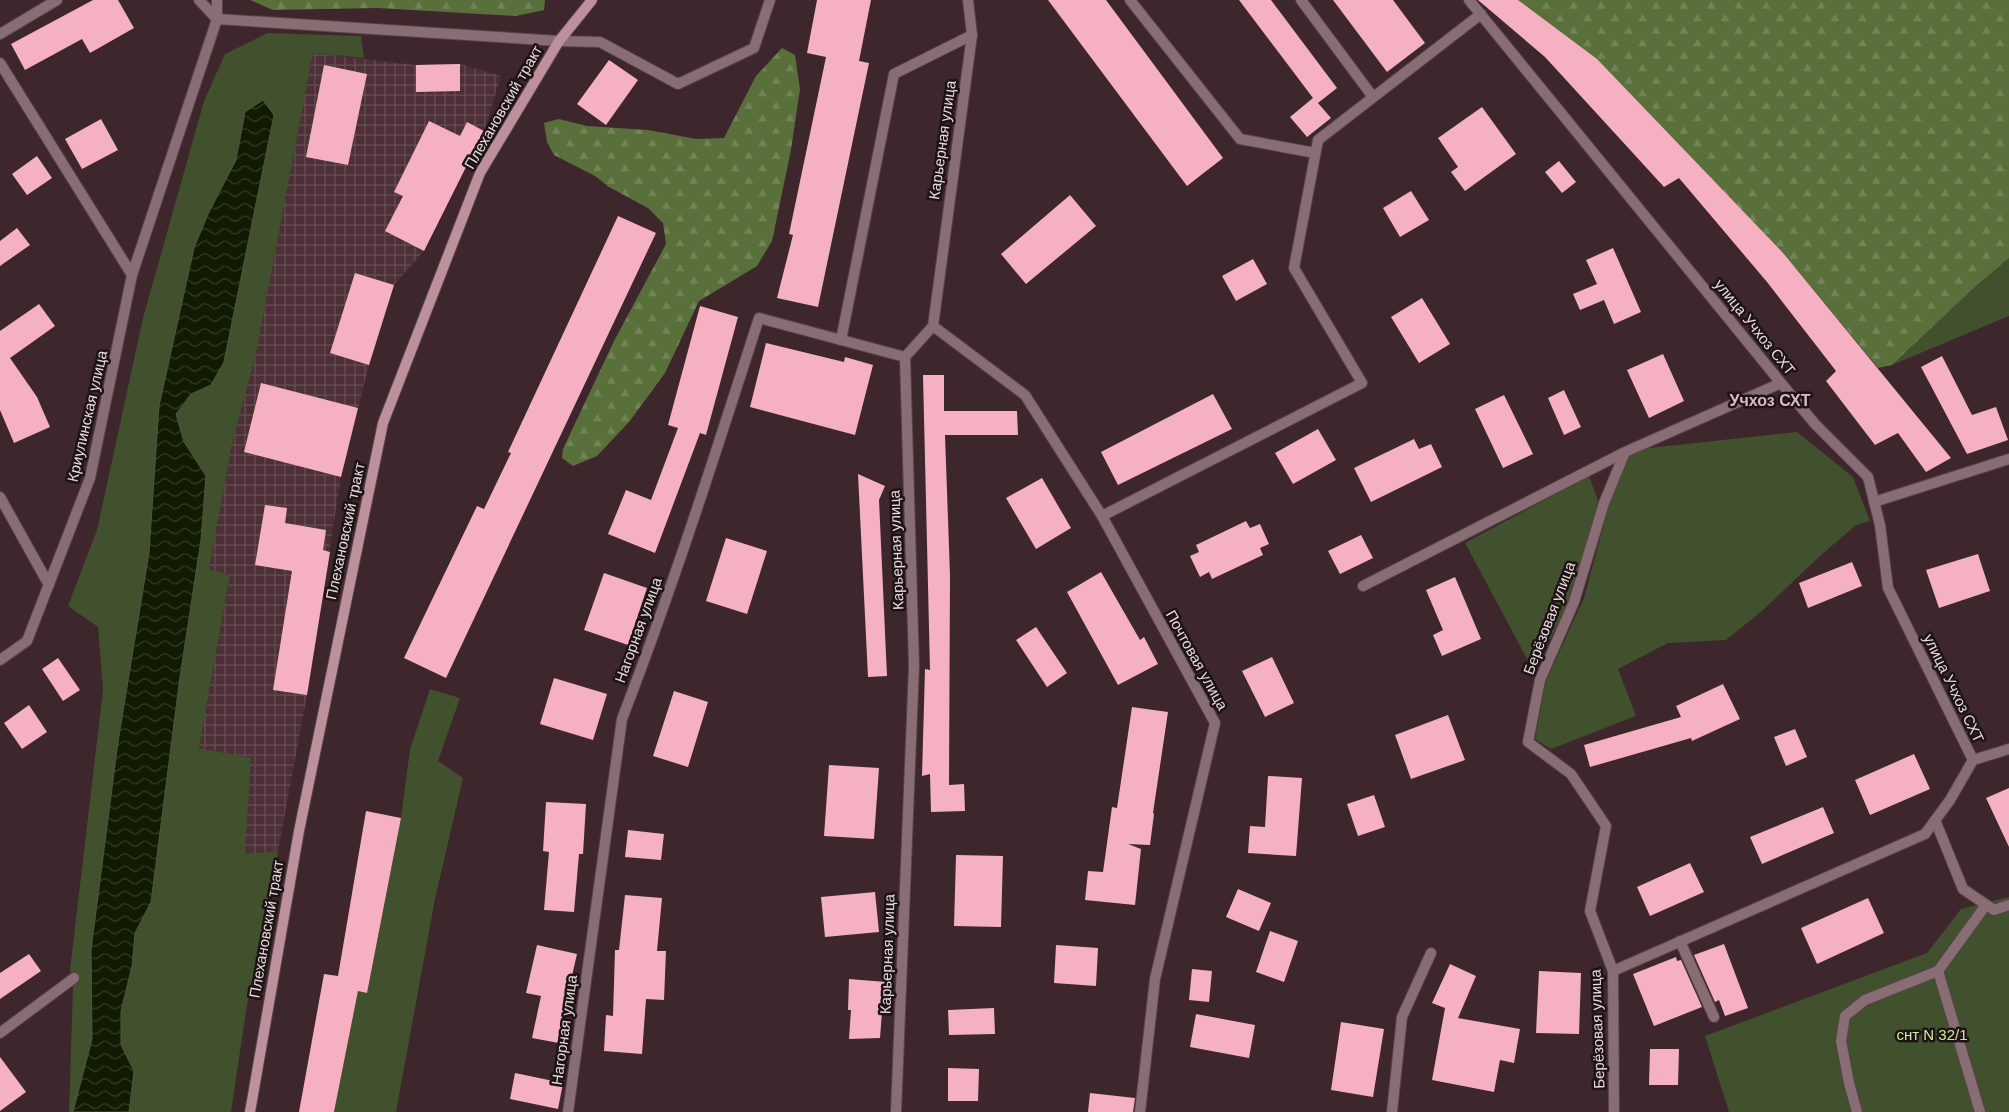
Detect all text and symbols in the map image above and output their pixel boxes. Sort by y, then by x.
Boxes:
street label: Плехановский тракт [461,42,545,172]
street label: Карьерная улица [925,79,959,201]
street label: улица Учхоз СХТ [1711,276,1799,378]
street label: Криулинская улица [64,348,111,483]
district label: Учхоз СХТ [1729,392,1811,409]
street label: Плехановский тракт [322,461,368,601]
street label: Карьерная улица [885,489,907,610]
street label: Берёзовая улица [1520,559,1579,677]
street label: Нагорная улица [611,574,665,685]
street label: Почтовая улица [1163,607,1232,713]
street label: улица Учхоз СХТ [1920,631,1988,745]
street label: Плехановский тракт [245,859,287,999]
street label: Карьерная улица [876,893,898,1014]
street label: Берёзовая улица [1586,968,1608,1089]
street label: Нагорная улица [548,973,580,1086]
park label: снт N 32/1 [1896,1026,1968,1043]

